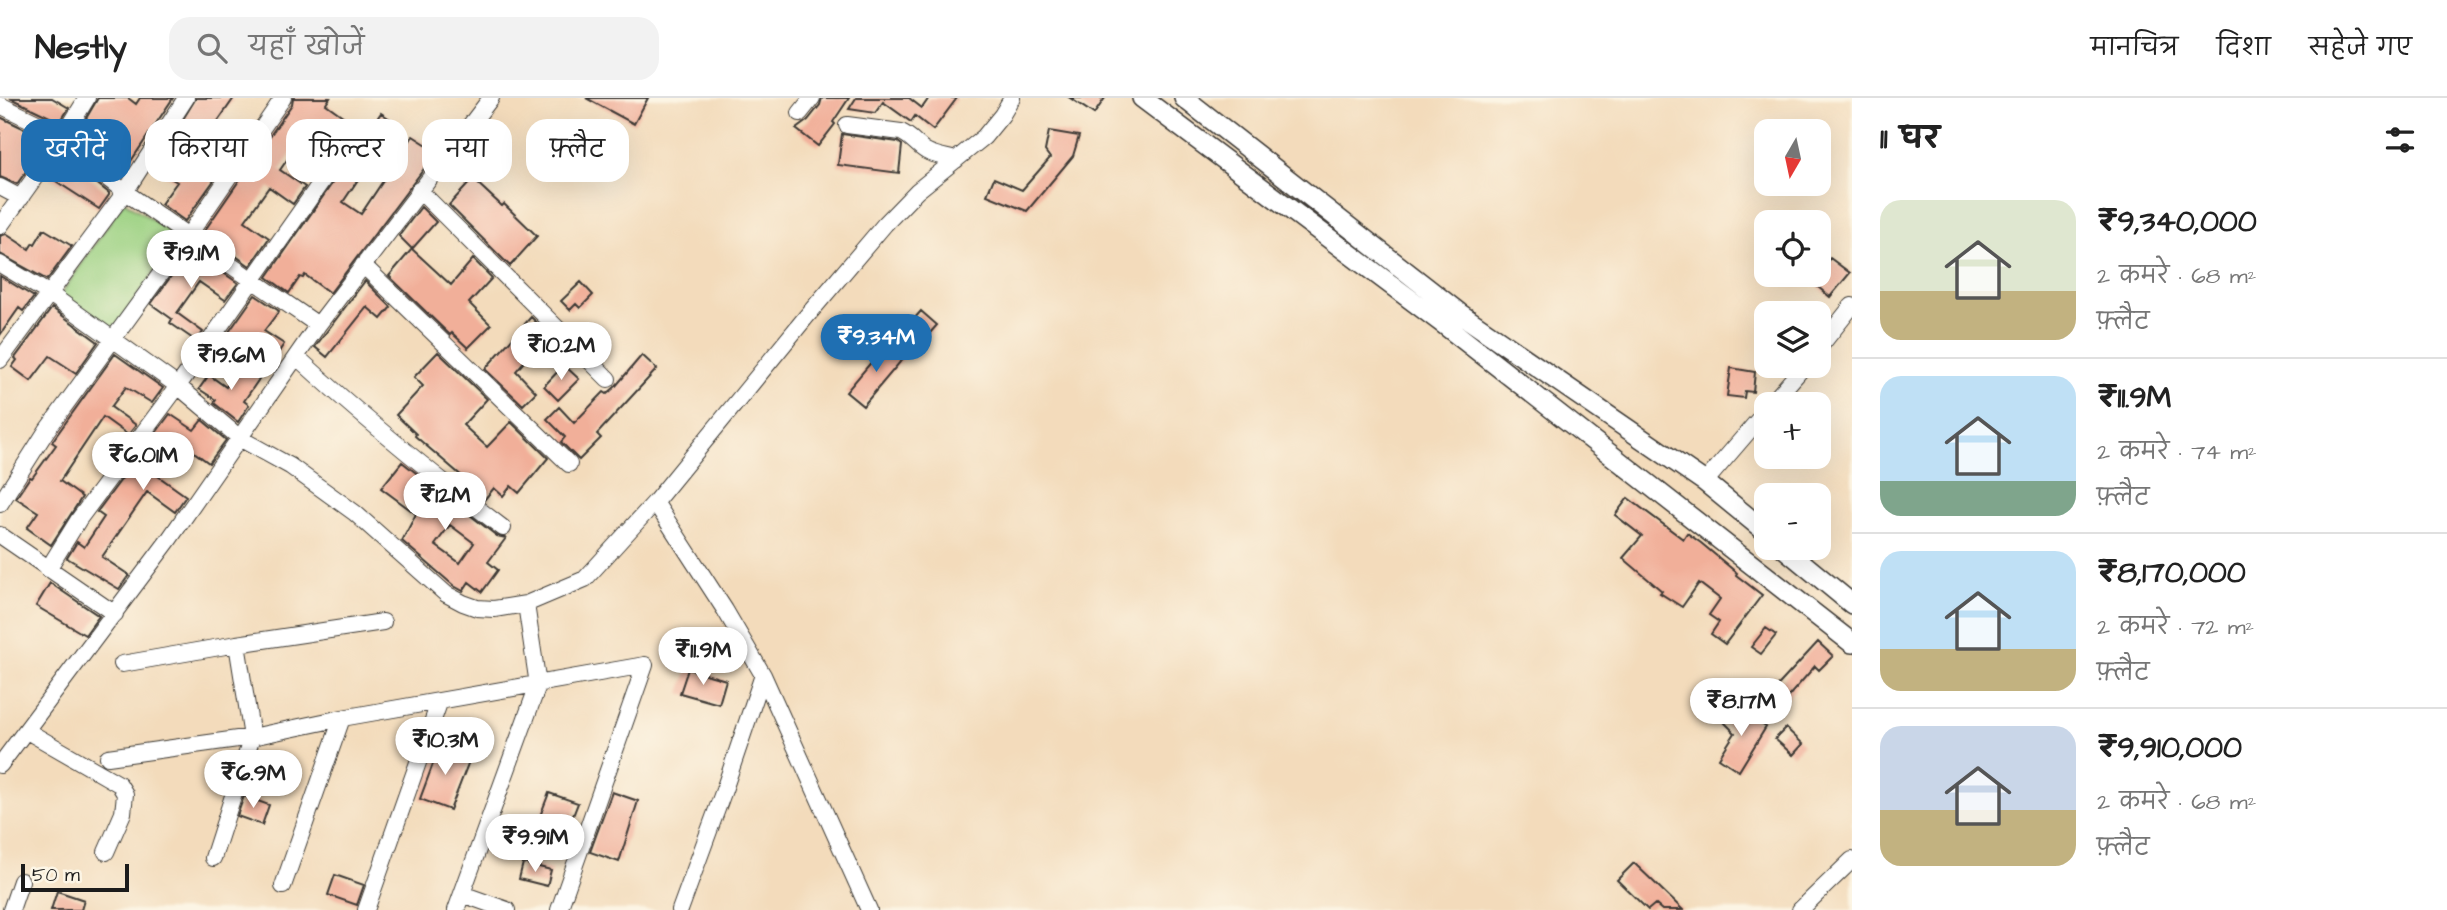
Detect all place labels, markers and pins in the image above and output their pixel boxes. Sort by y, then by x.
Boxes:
pin: ₹19.1M [134,230,248,290]
pin: ₹9.34M [819,314,933,374]
pin: ₹10.2M [504,322,618,382]
pin: ₹19.6M [174,332,288,392]
pin: ₹6.01M [86,432,200,492]
pin: ₹12M [404,472,486,532]
pin: ₹11.9M [646,628,760,687]
pin: ₹8.17M [1684,678,1798,738]
pin: ₹10.3M [388,718,502,777]
pin: ₹6.9M [204,750,302,810]
pin: ₹9.91M [478,814,592,874]

